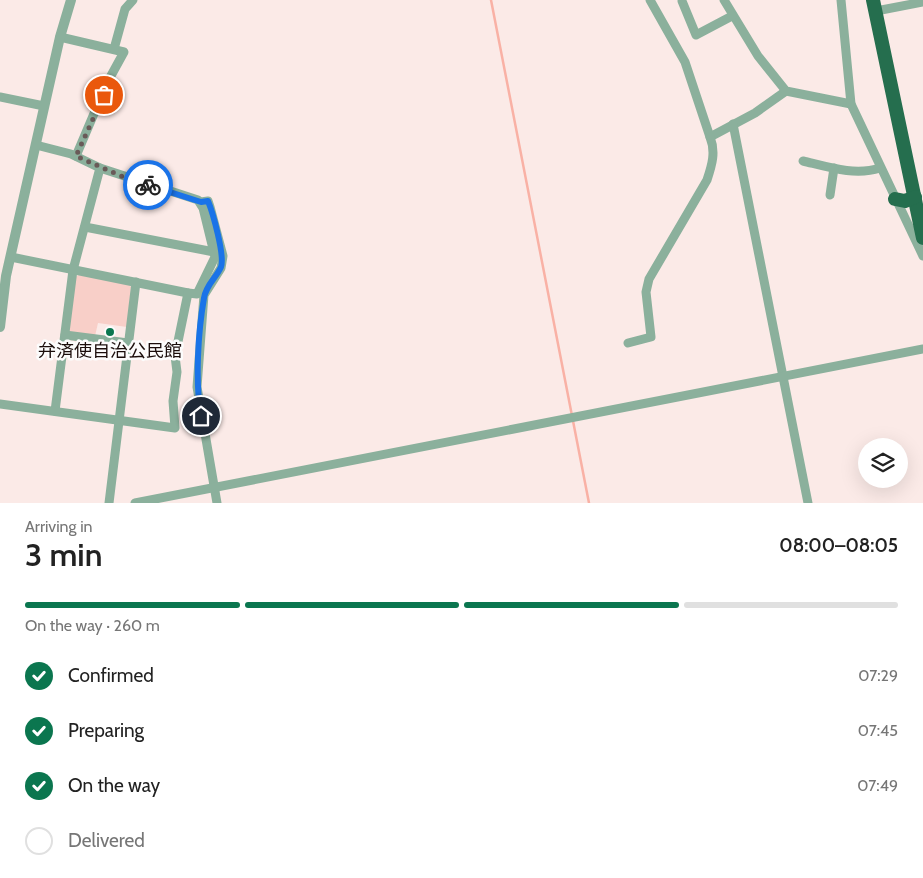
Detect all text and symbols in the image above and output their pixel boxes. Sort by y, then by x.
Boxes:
pin [83,74,125,116]
icon: bag [90,81,118,109]
courier [123,160,173,210]
icon: bike [134,171,162,199]
marker: 弁済使自治公民館 [104,326,116,338]
place label: 弁済使自治公民館 [38,340,182,362]
pin [180,395,222,437]
icon: home [187,402,215,430]
map controls [858,438,908,488]
button: layers [858,438,908,488]
text: Arriving in [25,517,92,536]
text: 08:00–08:05 [779,534,898,557]
text: 3 min [25,535,102,574]
text: On the way · 260 m [25,616,160,635]
icon: check [25,662,53,690]
text: Confirmed [68,664,154,687]
text: 07:29 [858,666,898,685]
icon: check [25,717,53,745]
text: Preparing [68,719,144,742]
text: 07:45 [858,721,898,740]
icon: check [25,772,53,800]
text: On the way [68,774,160,797]
text: 07:49 [857,776,898,795]
text: Delivered [68,829,145,852]

